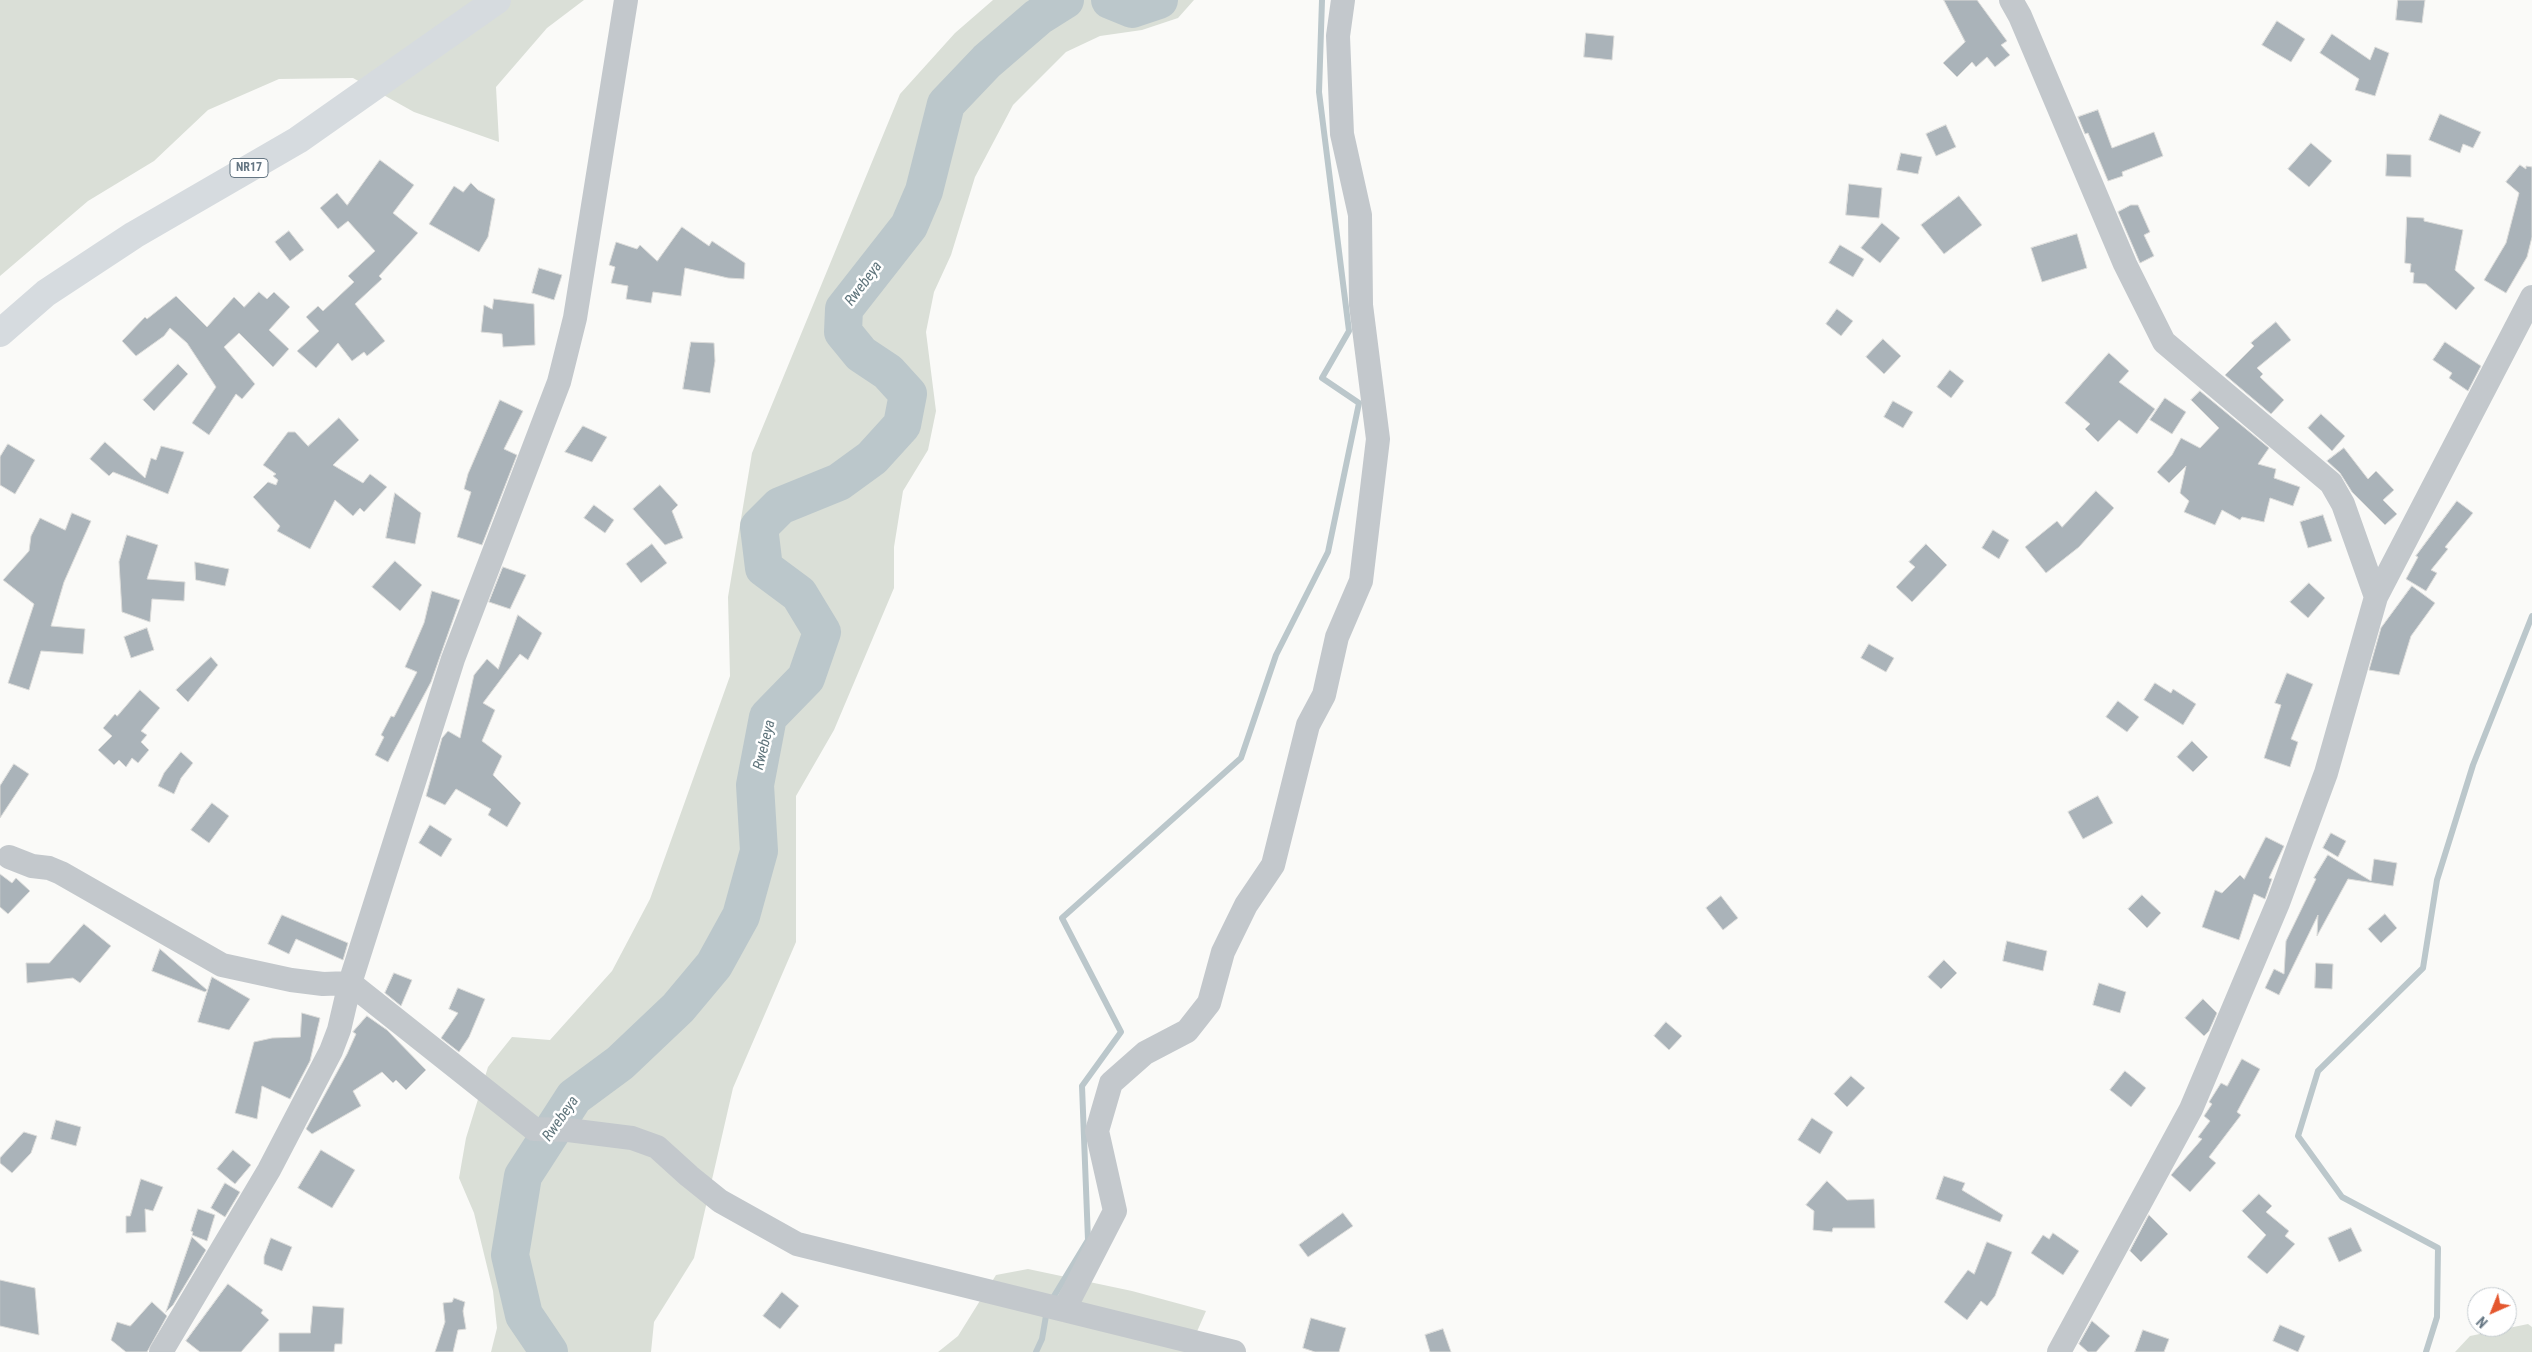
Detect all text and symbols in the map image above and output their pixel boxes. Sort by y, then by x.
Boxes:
road number: NR17 [230,158,268,178]
water label: Rwebeya [842,258,886,310]
water label: Rwebeya [750,718,780,772]
water label: Rwebeya [539,1093,583,1145]
north arrow [2467,1287,2517,1337]
text: N [2474,1313,2491,1331]

